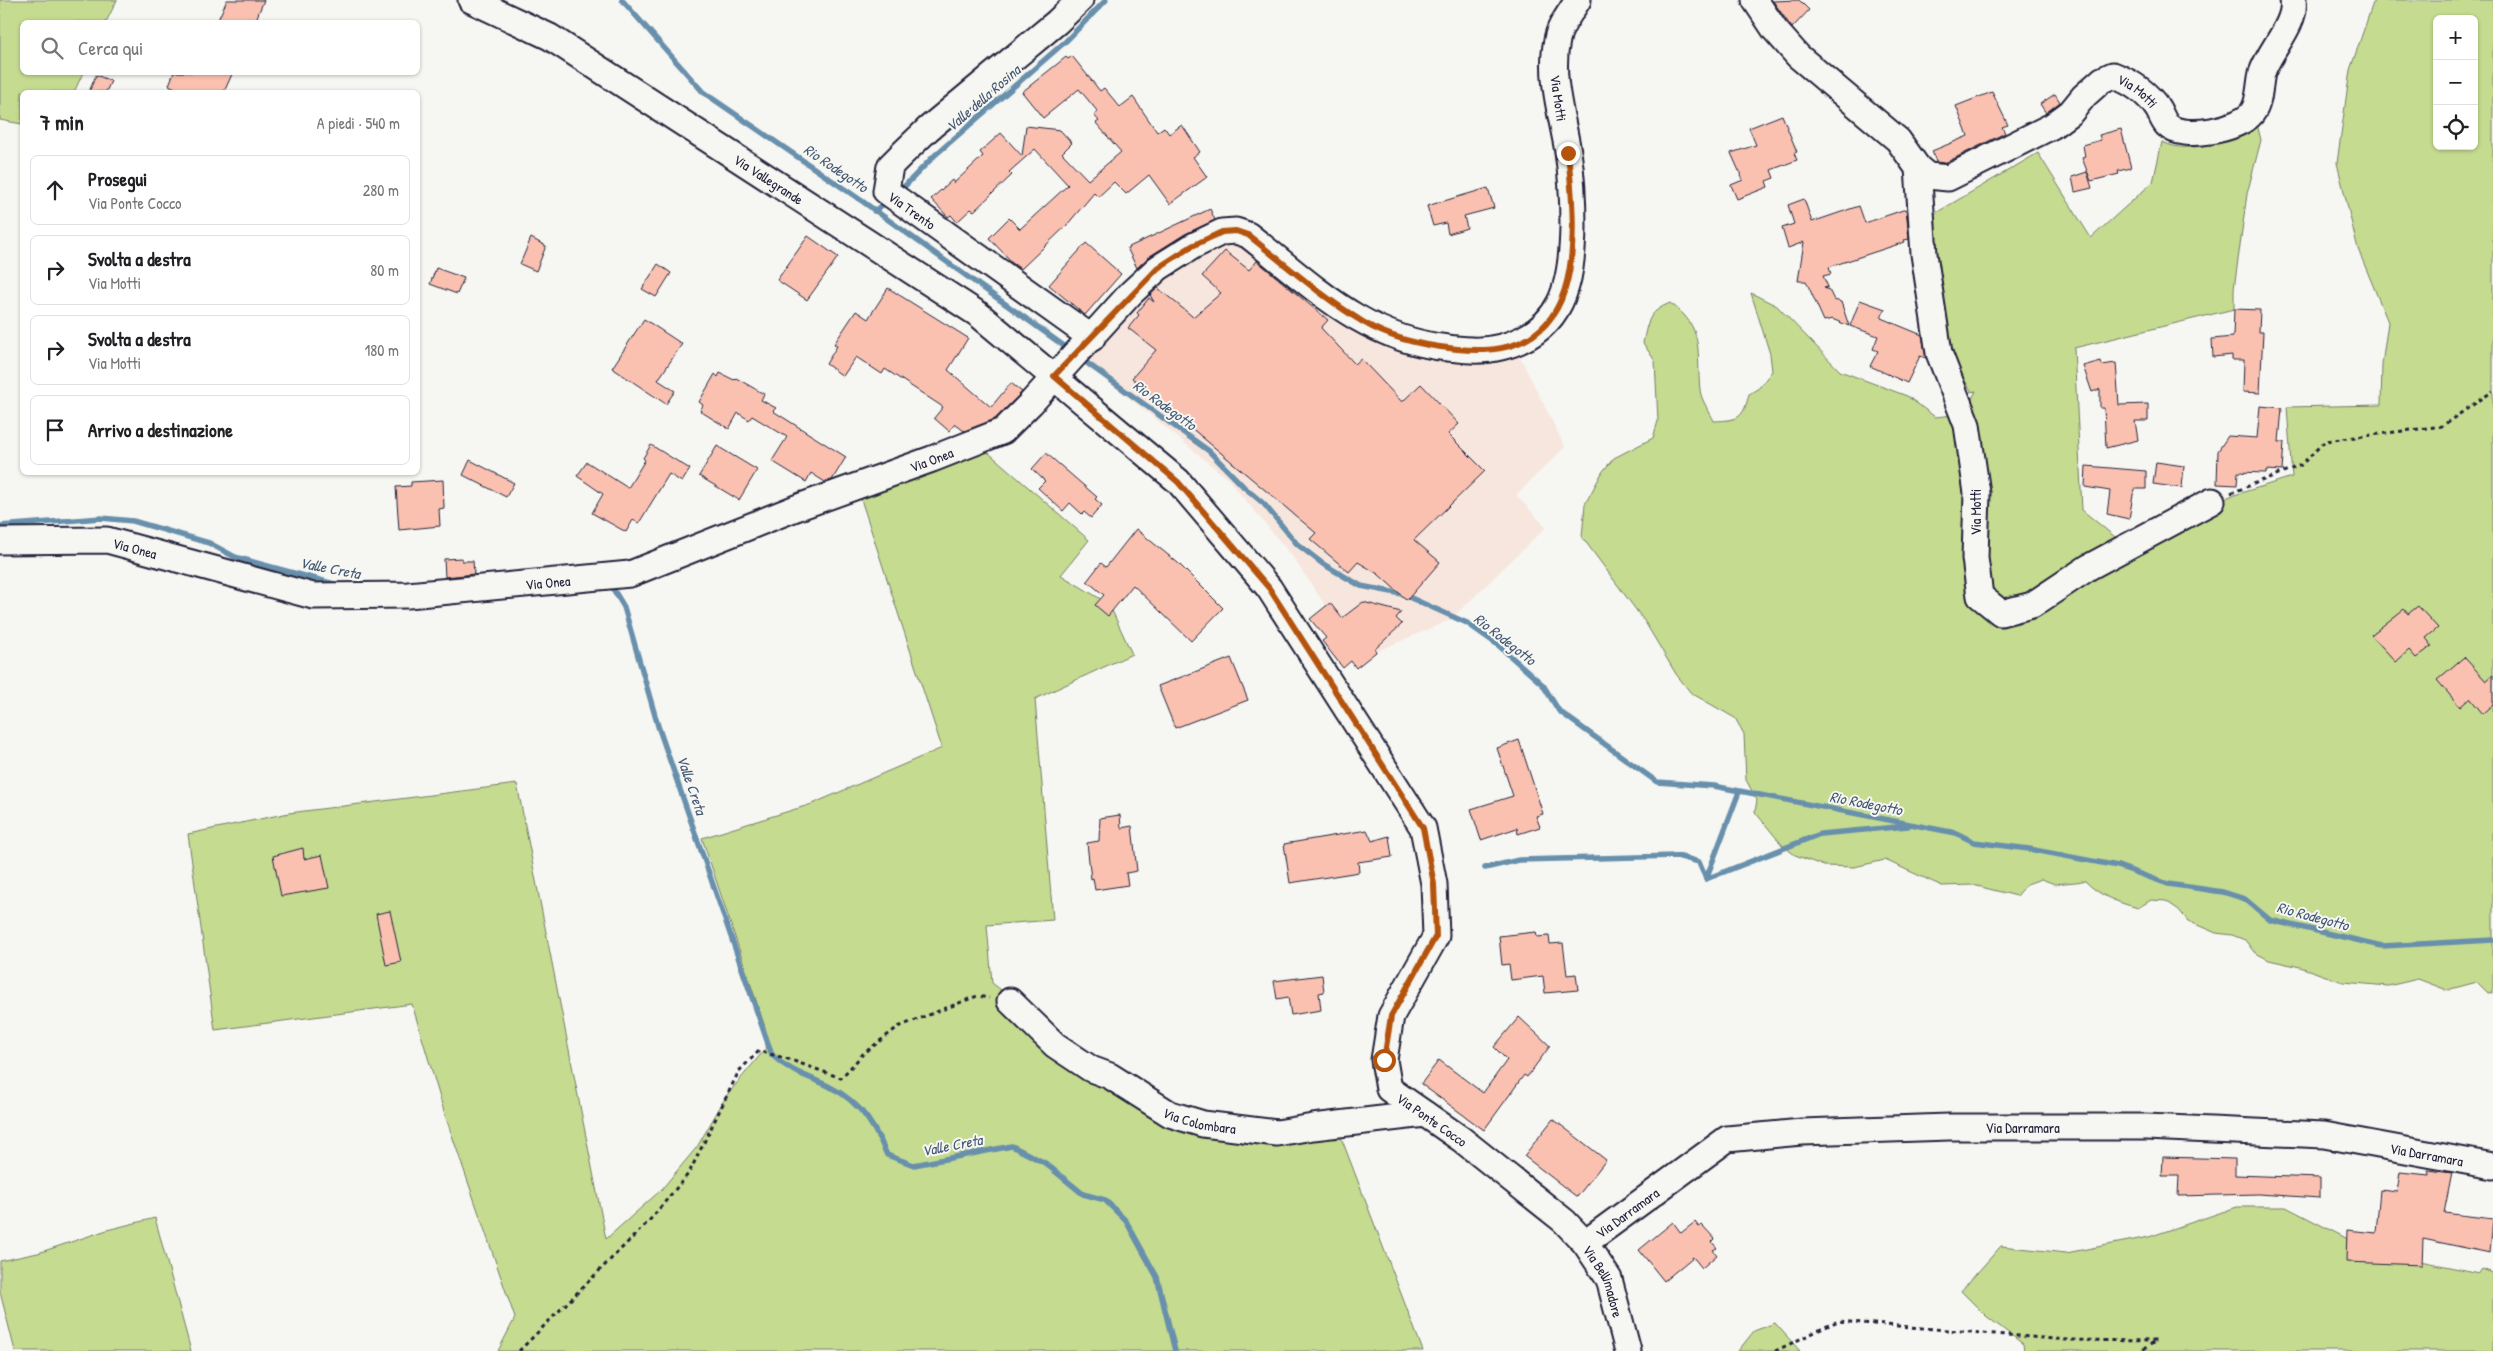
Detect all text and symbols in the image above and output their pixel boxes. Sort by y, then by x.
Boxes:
map controls [2433,15,2478,150]
button: + [2433,15,2478,60]
search box [20,20,420,75]
icon: search [38,34,66,62]
text: Cerca qui [78,35,143,61]
water label: Valle della Rosina [941,58,1026,136]
button: − [2433,60,2478,105]
street label: Via Motti [2115,69,2163,111]
street label: Via Motti [1546,74,1572,122]
button: locate [2433,105,2478,150]
text: 7 min [40,108,84,137]
text: A piedi · 540 m [317,112,400,134]
water label: Rio Rodegotto [800,139,873,198]
route end [1557,142,1580,165]
street label: Via Vallegrande [730,149,808,208]
text: Prosegui [88,166,147,192]
icon: ahead [41,176,69,204]
text: 280 m [363,179,399,201]
street label: Via Trento [885,186,940,233]
text: Via Ponte Cocco [88,192,182,214]
text: Svolta a destra [88,246,191,272]
icon: right [41,256,69,284]
text: 80 m [370,259,399,281]
text: Via Motti [88,272,141,294]
text: Svolta a destra [88,326,191,352]
icon: right [41,336,69,364]
text: 180 m [365,339,399,361]
text: Via Motti [88,352,141,374]
water label: Rio Rodegotto [1129,375,1202,436]
icon: arrive [41,416,69,444]
text: Arrivo a destinazione [88,417,233,443]
street label: Via Onea [907,442,956,476]
street label: Via Motti [1966,489,1985,535]
street label: Via Onea [111,533,160,563]
water label: Valle Creta [298,552,364,585]
street label: Via Onea [525,570,572,593]
water label: Rio Rodegotto [1470,608,1541,670]
water label: Valle Creta [672,753,713,819]
water label: Rio Rodegotto [1828,786,1905,820]
water label: Rio Rodegotto [2275,896,2352,936]
route start [1373,1049,1396,1072]
street label: Via Ponte Cocco [1393,1088,1472,1151]
street label: Via Colombara [1159,1102,1238,1137]
street label: Via Darramara [1986,1118,2060,1137]
water label: Valle Creta [920,1128,986,1161]
street label: Via Darramara [2389,1138,2465,1170]
street label: Via Darramara [1591,1182,1663,1242]
street label: Via Bellimadore [1579,1241,1628,1320]

